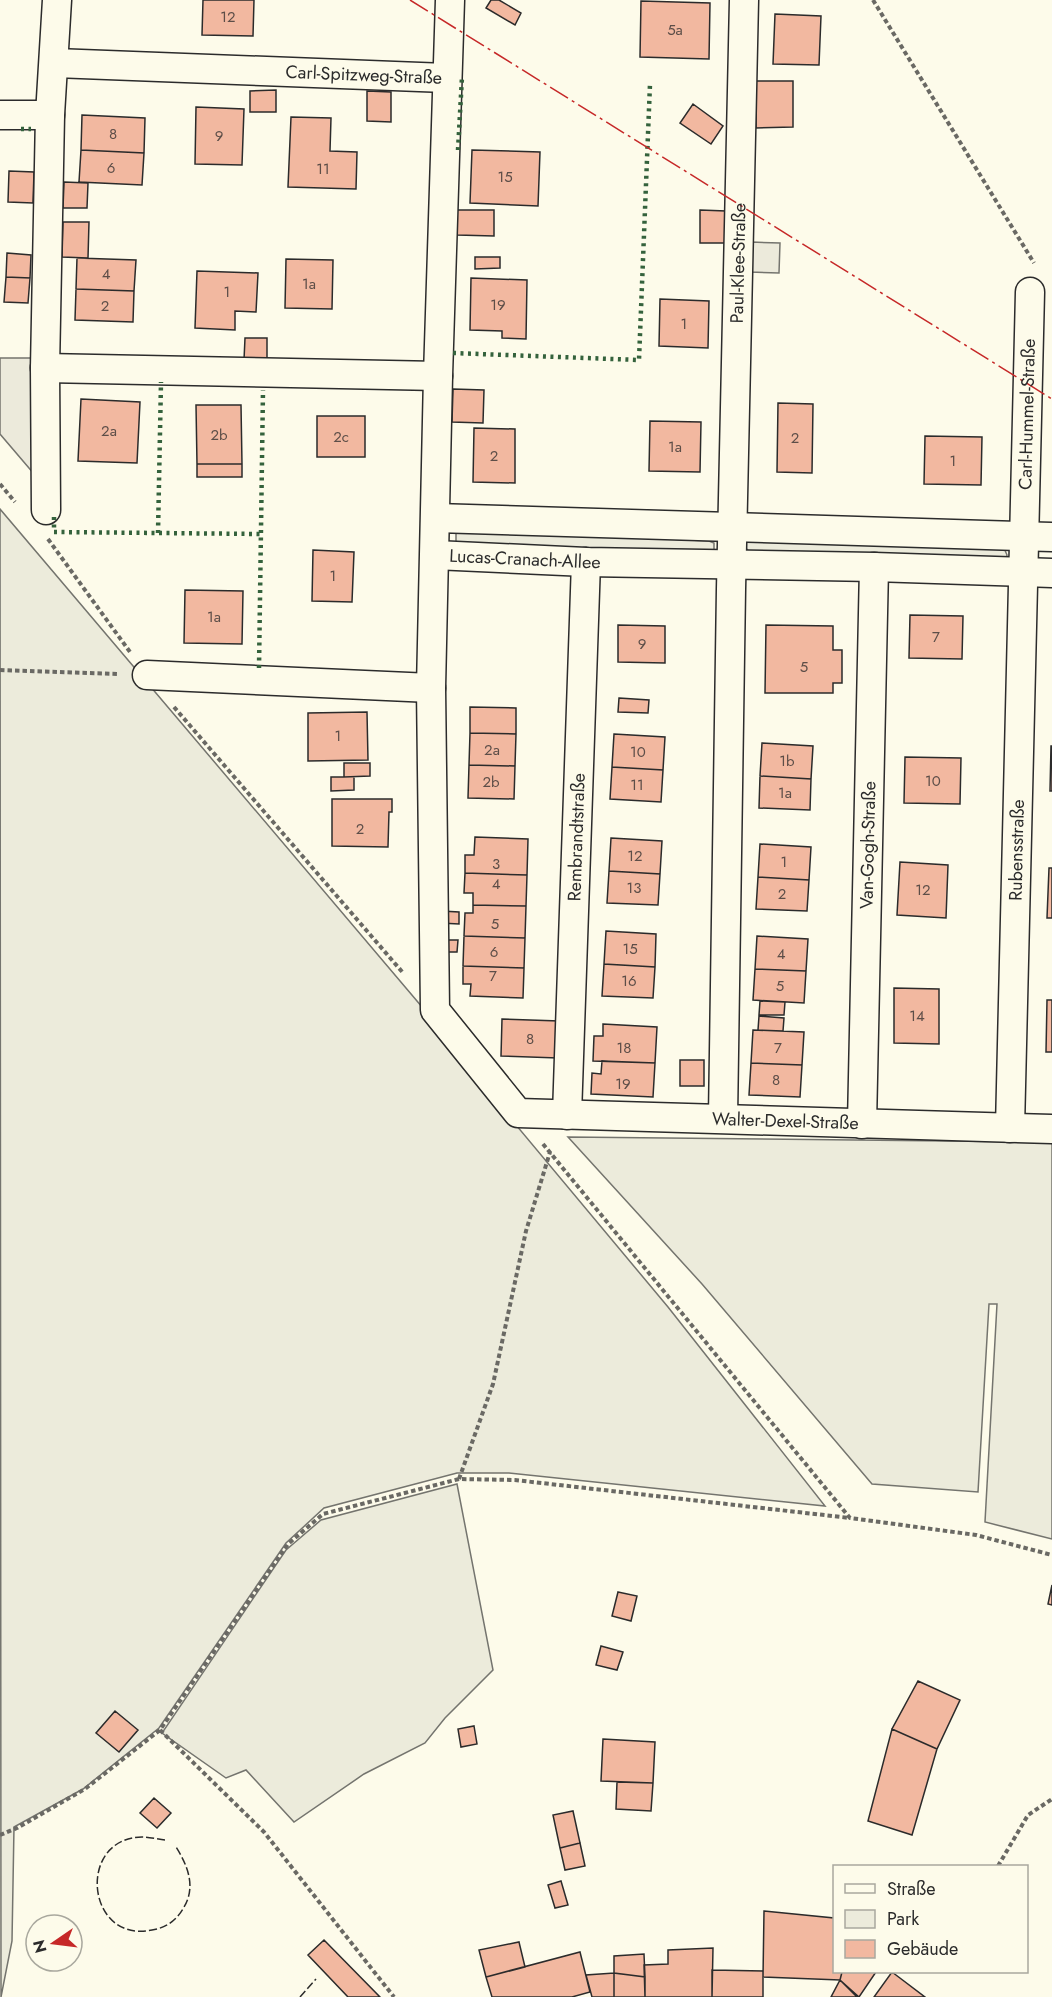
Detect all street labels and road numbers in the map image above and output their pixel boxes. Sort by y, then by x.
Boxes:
street label: Carl-Spitzweg-Straße [285,59,443,91]
street label: Paul-Klee-Straße [724,203,753,324]
street label: Carl-Hummel-Straße [1012,338,1042,490]
street label: Lucas-Cranach-Allee [449,543,601,575]
street label: Rembrandtstraße [561,773,592,902]
street label: Van-Gogh-Straße [854,781,882,909]
street label: Rubensstraße [1002,799,1031,901]
street label: Walter-Dexel-Straße [712,1106,859,1136]

